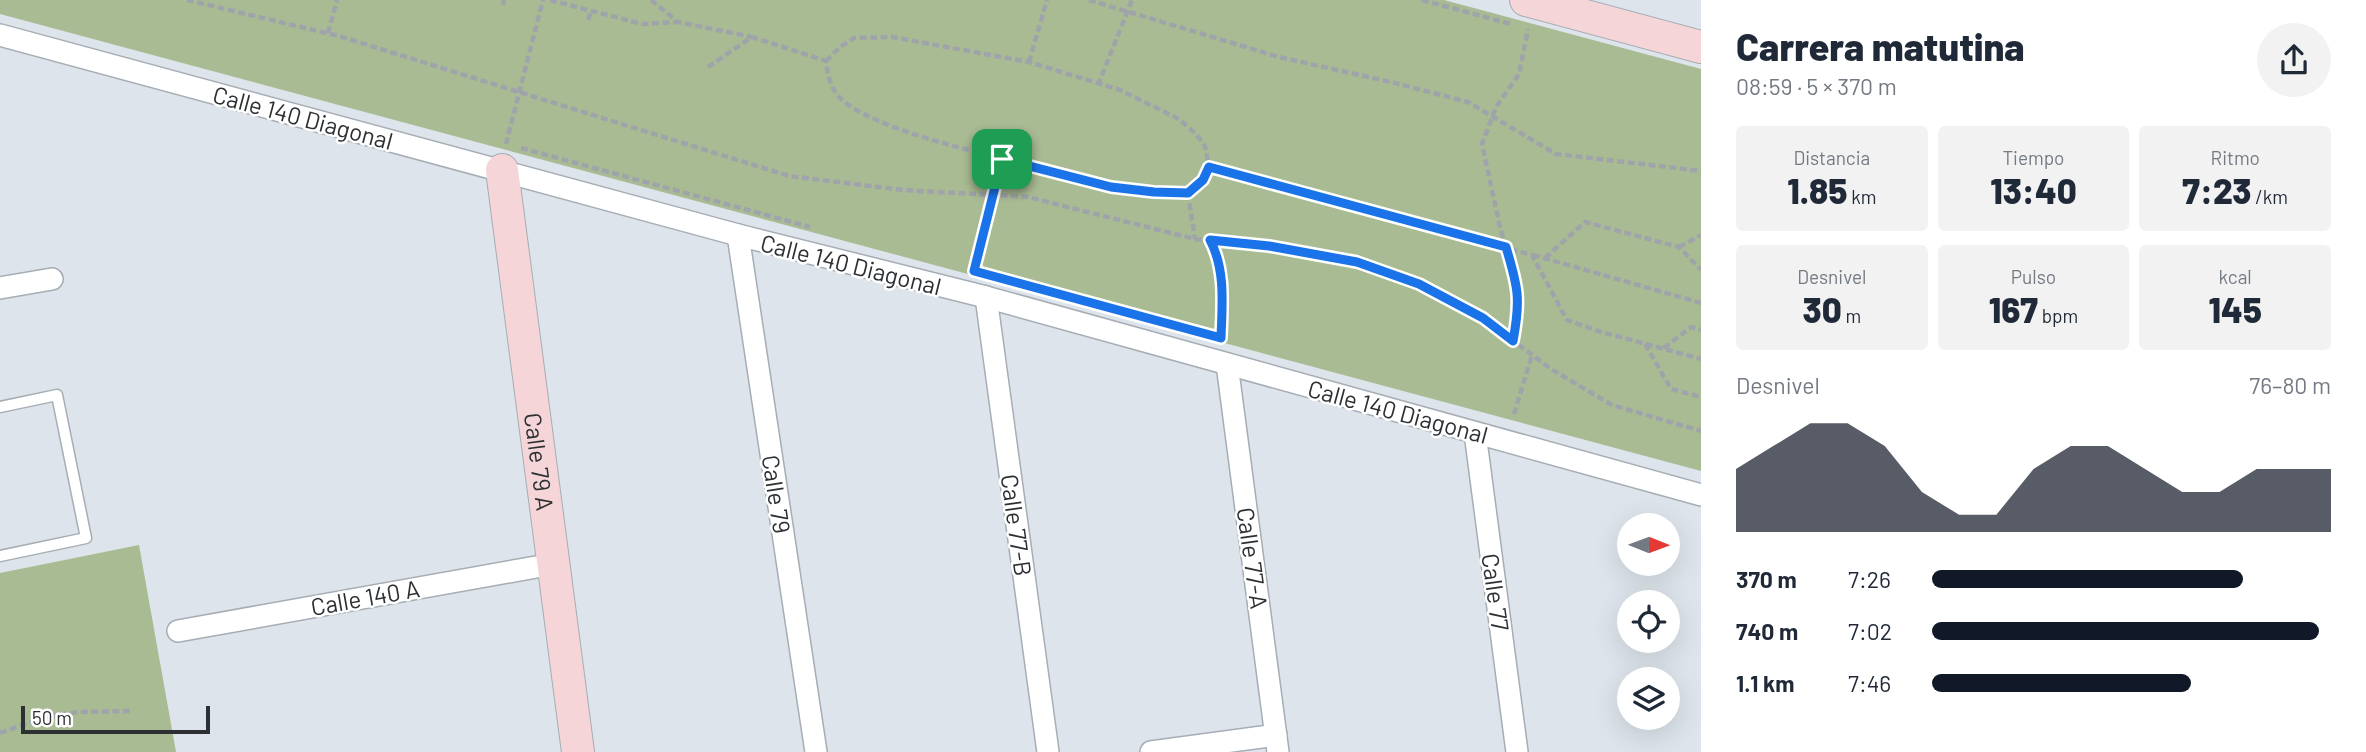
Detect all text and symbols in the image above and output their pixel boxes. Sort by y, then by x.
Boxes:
text: Carrera matutina [1736,23,2025,69]
button: share [2257,23,2331,97]
text: 08:59 · 5 × 370 m [1736,72,1897,100]
street label: Calle 140 Diagonal [210,79,396,155]
pin [972,129,1032,189]
icon: arrive [983,140,1021,178]
text: Distancia [1793,146,1870,169]
text: Tiempo [2003,146,2064,169]
text: Ritmo [2211,146,2260,169]
text: 1.85 [1787,169,1847,211]
text: 13:40 [1990,169,2077,211]
text: 7:23 [2182,169,2251,211]
text: km [1847,185,1876,208]
text: /km [2251,185,2288,208]
street label: Calle 140 Diagonal [758,228,944,300]
text: Desnivel [1797,265,1866,288]
text: Pulso [2011,265,2056,288]
text: kcal [2219,265,2252,288]
text: 30 [1802,288,1842,330]
text: 167 [1989,288,2038,330]
text: 145 [2208,288,2262,330]
text: m [1842,304,1861,327]
text: bpm [2038,304,2078,327]
text: Desnivel [1736,371,1820,399]
text: 76–80 m [2249,371,2331,399]
street label: Calle 140 Diagonal [1305,373,1491,449]
street label: Calle 79 A [519,411,561,512]
street label: Calle 79 [756,453,798,535]
street label: Calle 77-B [996,472,1038,578]
street label: Calle 77-A [1232,505,1274,611]
north arrow [1617,513,1680,576]
map controls [1617,513,1680,730]
street label: Calle 77 [1476,551,1516,633]
text: 370 m [1736,565,1797,593]
text: 7:26 [1848,565,1891,593]
street label: Calle 140 A [308,573,422,621]
button: locate [1617,590,1680,653]
text: 740 m [1736,617,1798,645]
text: 7:02 [1848,617,1892,645]
button: layers [1617,667,1680,730]
text: 1.1 km [1736,669,1795,697]
text: 7:46 [1848,669,1891,697]
scale bar [21,703,210,735]
text: 50 m [32,706,72,729]

